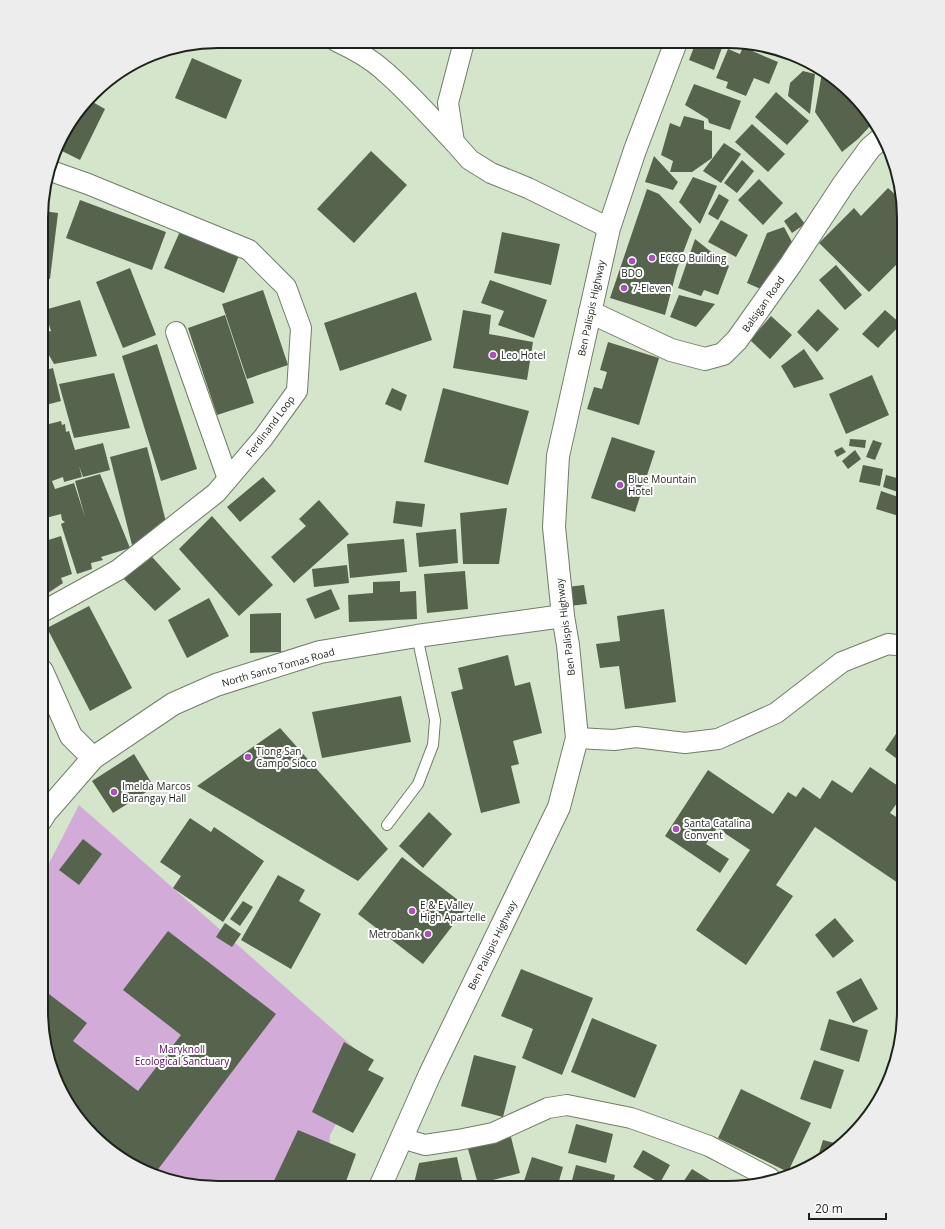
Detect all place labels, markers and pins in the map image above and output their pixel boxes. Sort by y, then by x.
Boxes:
place label: ECCO Building [660,251,727,265]
marker: ECCO Building [647,253,657,263]
marker: BDO [627,256,637,266]
place label: BDO [621,266,643,280]
place label: 7-Eleven [632,281,671,295]
marker: 7-Eleven [619,283,629,293]
place label: Leo Hotel [501,348,546,362]
marker: Leo Hotel [488,350,498,360]
place label: Blue Mountain Hotel [628,472,696,498]
marker: Blue Mountain Hotel [615,480,625,490]
place label: Tiong San Campo Sioco [256,744,317,770]
marker: Tiong San Campo Sioco [243,752,253,762]
place label: Imelda Marcos Barangay Hall [122,779,191,805]
marker: Imelda Marcos Barangay Hall [109,787,119,797]
place label: Santa Catalina Convent [684,816,751,842]
marker: Santa Catalina Convent [671,824,681,834]
place label: E & E Valley High Apartelle [420,898,486,924]
marker: E & E Valley High Apartelle [407,906,417,916]
place label: Metrobank [369,927,421,941]
marker: Metrobank [423,929,433,939]

